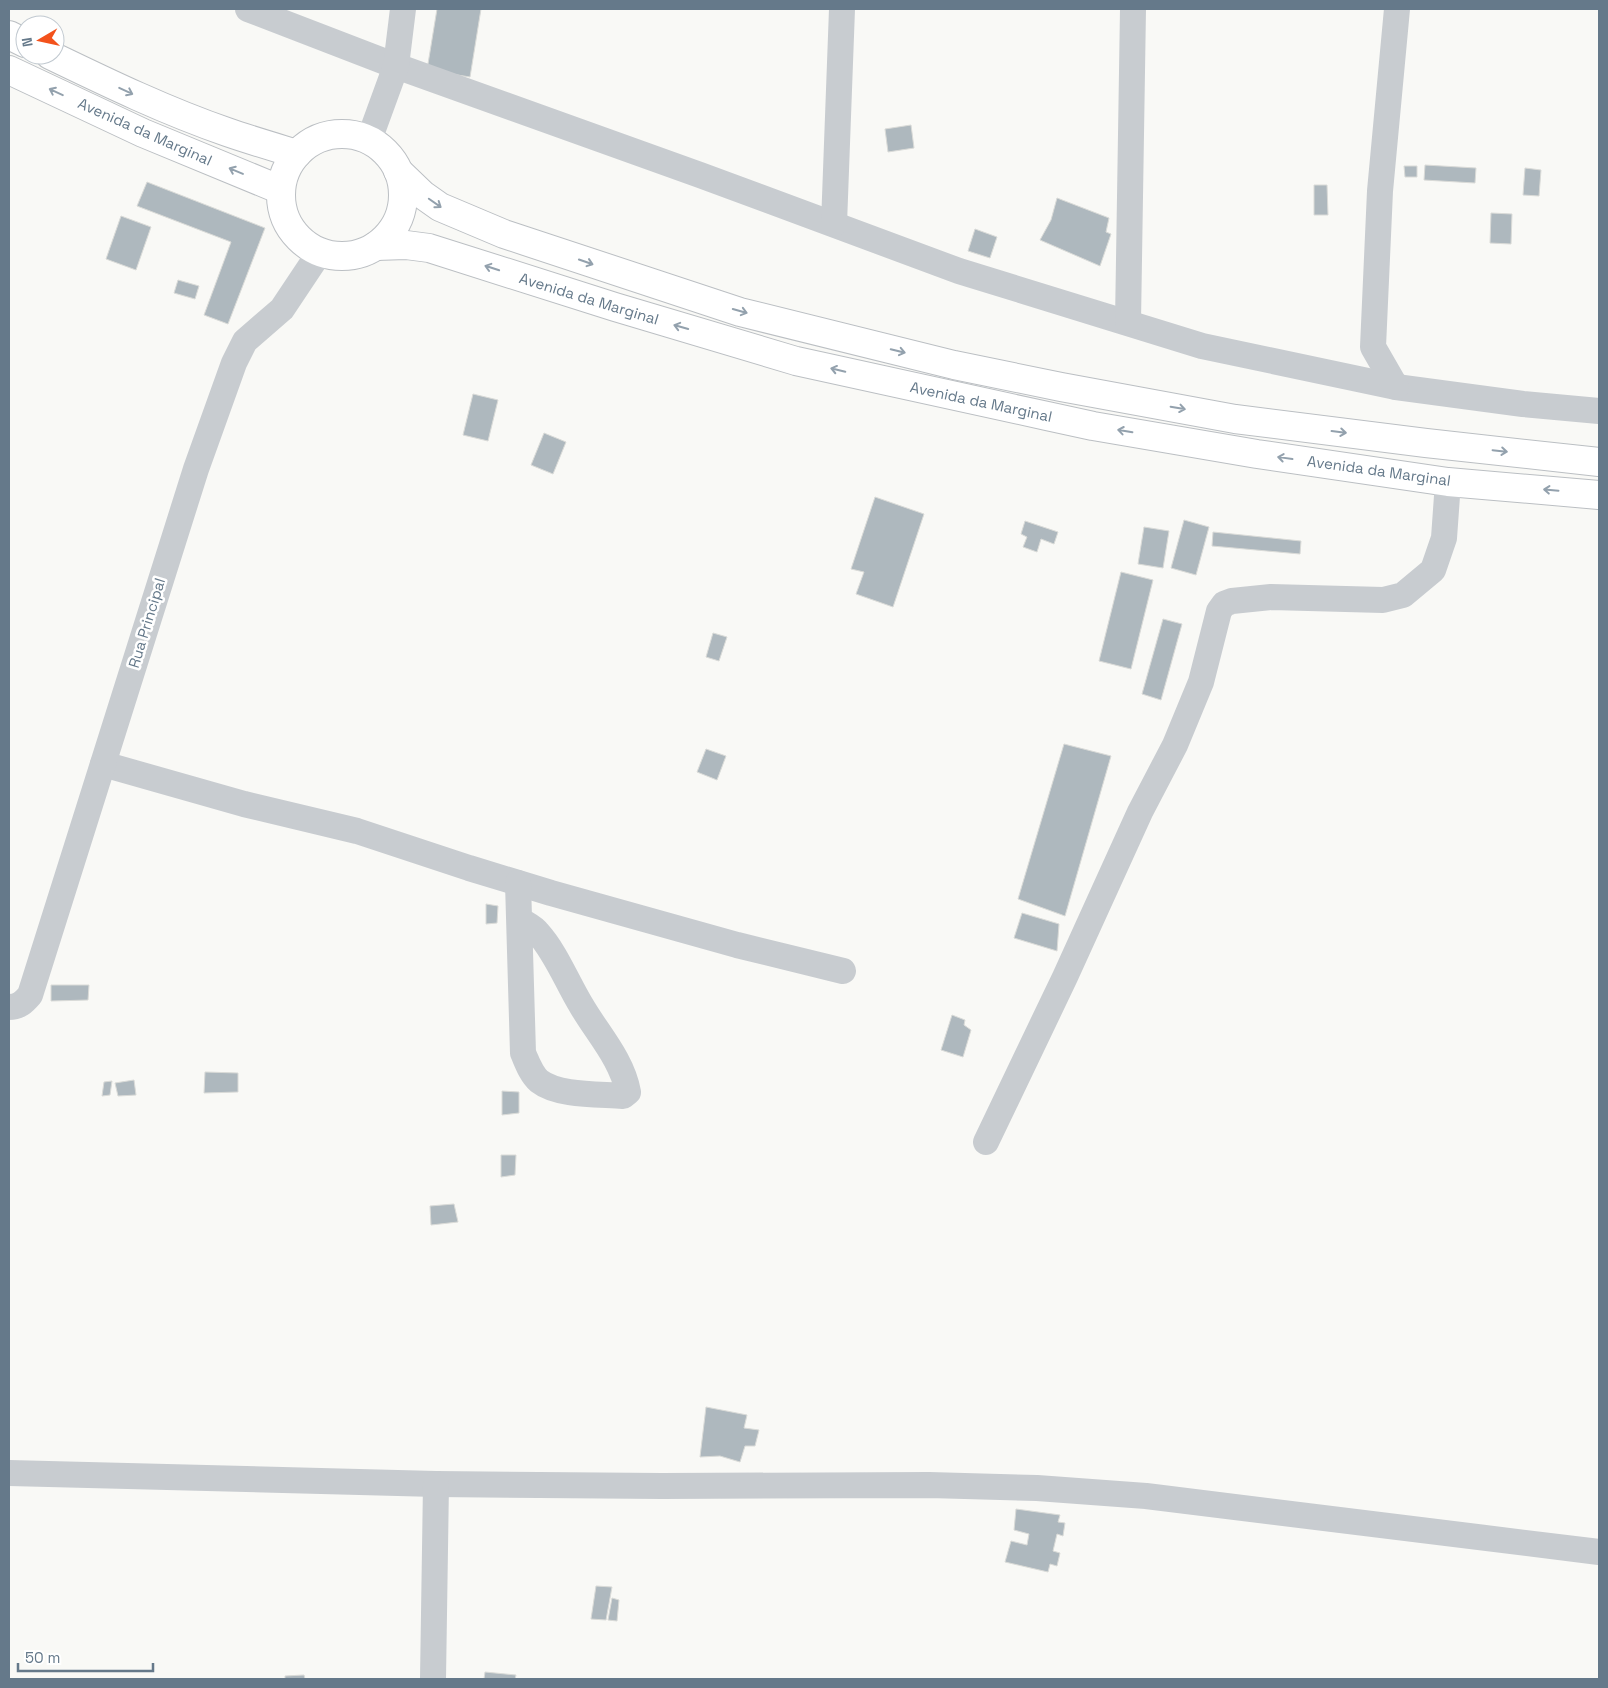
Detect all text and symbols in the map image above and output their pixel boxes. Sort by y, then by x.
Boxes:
north arrow [15,15,65,65]
text: N [18,36,37,48]
one-way arrow [48,87,63,97]
one-way arrow [118,87,133,96]
street label: Avenida da Marginal [75,93,215,170]
one-way arrow [229,166,244,176]
one-way arrow [428,198,442,208]
one-way arrow [577,258,593,267]
one-way arrow [485,263,501,273]
street label: Avenida da Marginal [517,268,661,329]
one-way arrow [732,307,748,317]
one-way arrow [673,322,689,332]
one-way arrow [890,347,906,356]
one-way arrow [830,365,846,375]
street label: Avenida da Marginal [908,377,1054,426]
one-way arrow [1169,404,1185,414]
one-way arrow [1117,425,1133,435]
one-way arrow [1330,427,1346,437]
one-way arrow [1492,446,1508,456]
street label: Avenida da Marginal [1306,451,1452,490]
one-way arrow [1278,452,1294,462]
one-way arrow [1543,486,1559,495]
street label: Rua Principal [124,575,169,670]
scale bar [18,1640,152,1672]
text: 50 m [25,1648,60,1667]

